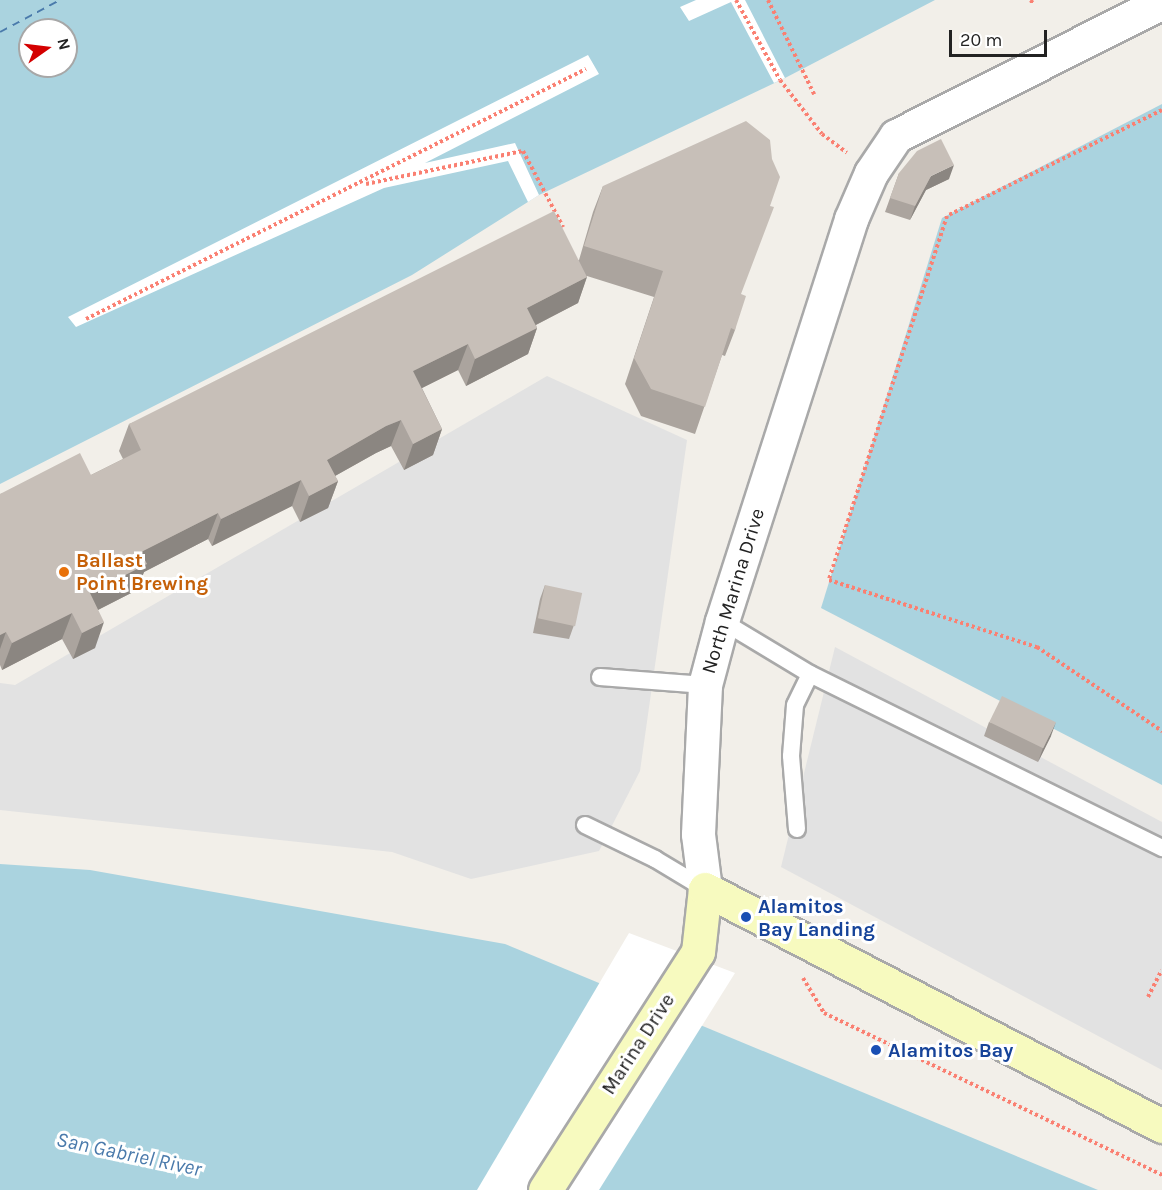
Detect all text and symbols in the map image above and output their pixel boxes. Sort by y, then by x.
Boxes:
north arrow [18,18,78,78]
scale bar [952,18,1050,56]
text: 20 m [960,29,1002,51]
text: N [53,36,75,52]
street label: North Marina Drive [696,505,770,677]
place label: Ballast Point Brewing [76,548,208,595]
marker: Ballast Point Brewing [57,565,71,579]
place label: Alamitos Bay Landing [758,894,875,941]
marker: Alamitos Bay Landing [739,910,753,924]
street label: Marina Drive [596,989,680,1099]
place label: Alamitos Bay [888,1038,1013,1062]
marker: Alamitos Bay [869,1043,883,1057]
water label: San Gabriel River [54,1126,204,1182]

